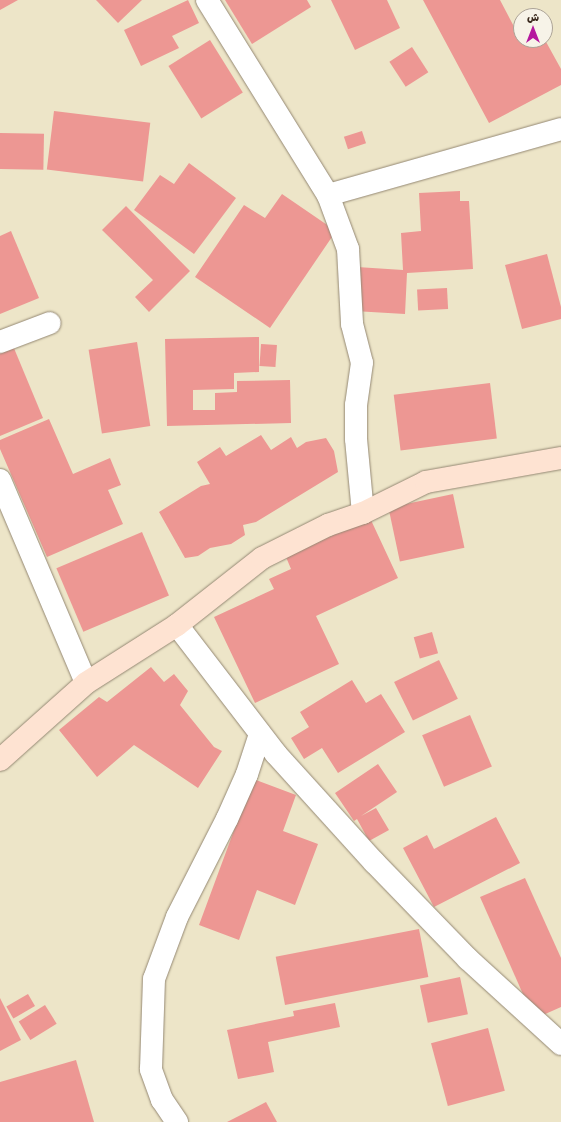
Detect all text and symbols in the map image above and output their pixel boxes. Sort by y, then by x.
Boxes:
north arrow [513,8,553,48]
text: ش [527,9,539,24]

